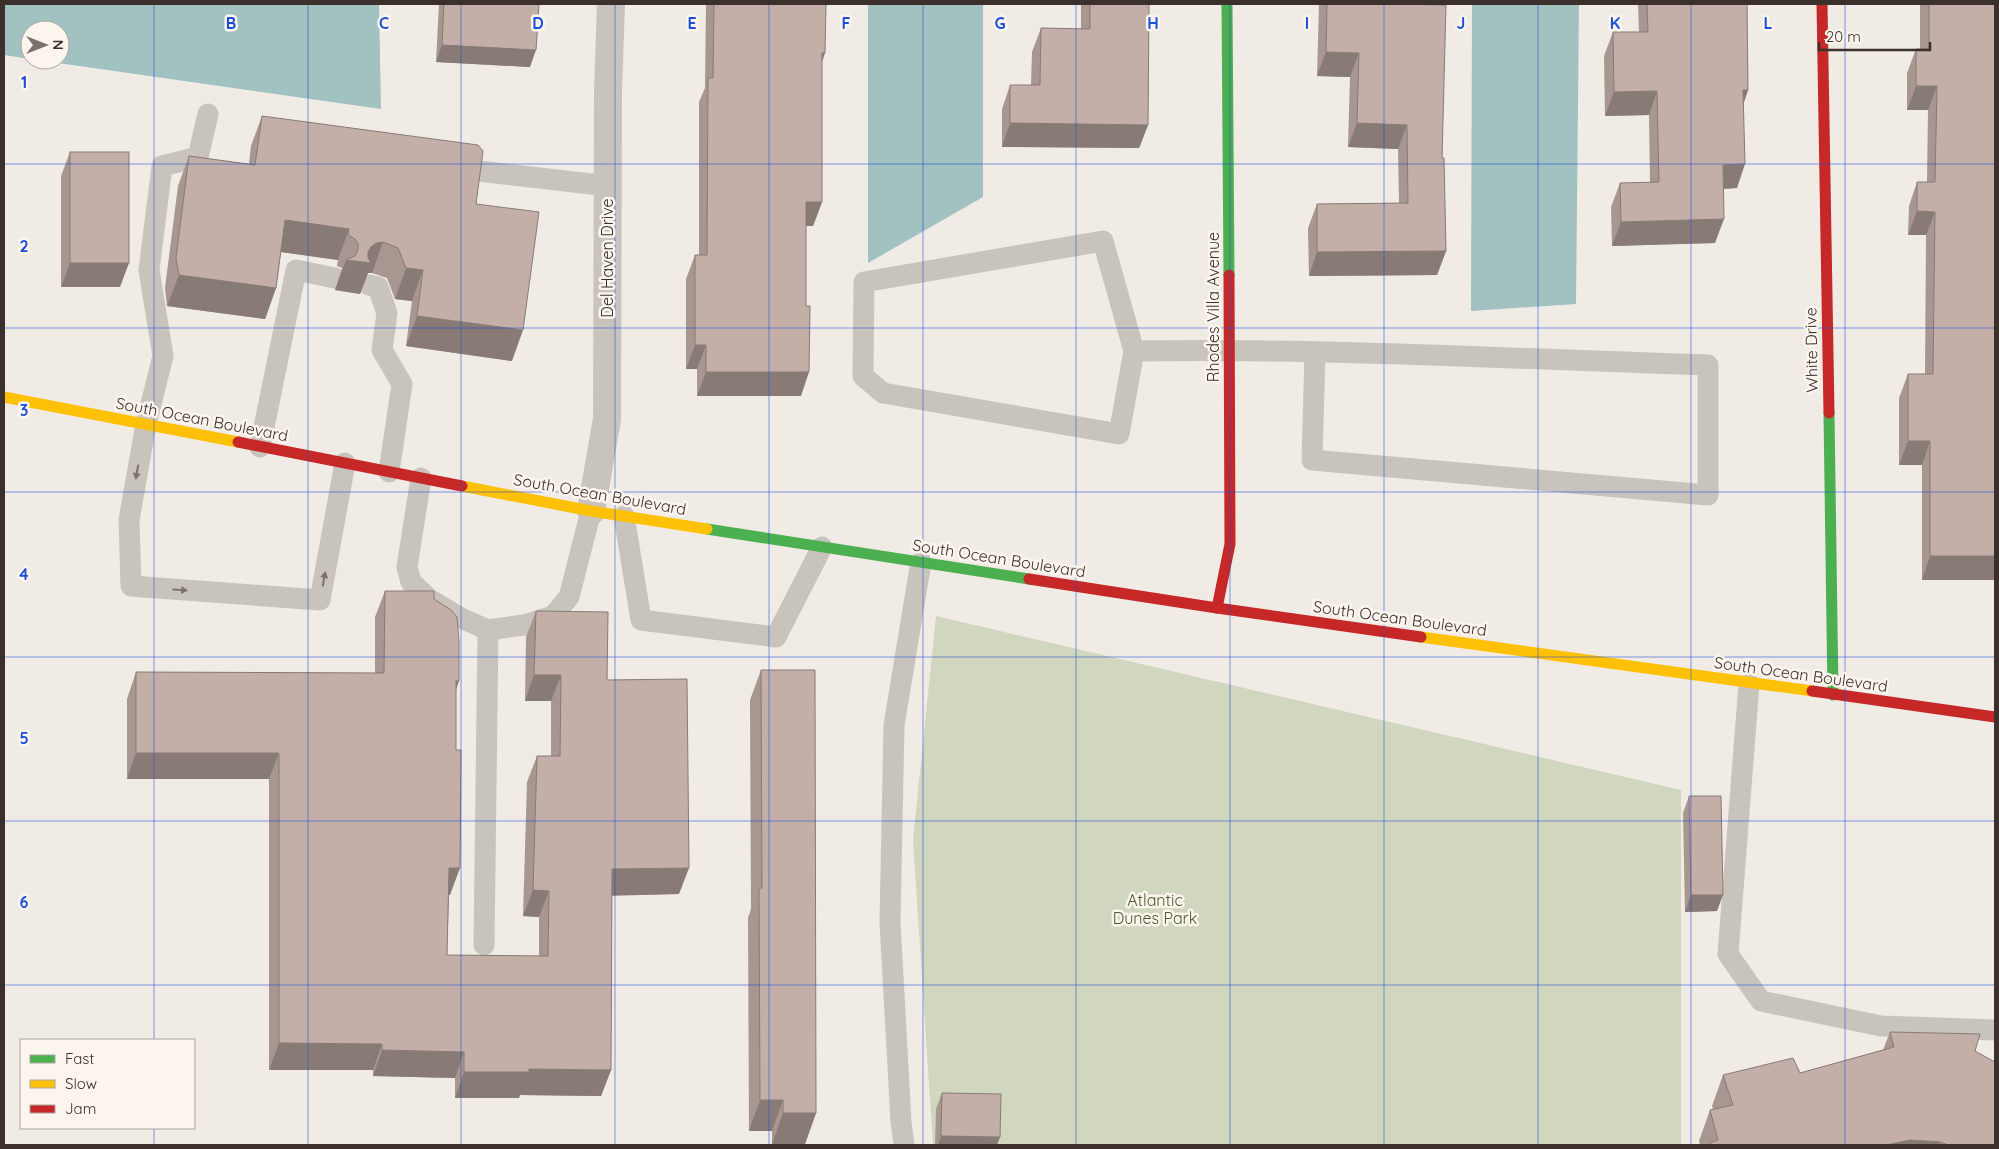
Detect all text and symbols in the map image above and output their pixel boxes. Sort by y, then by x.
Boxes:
text: B [226,13,236,33]
text: C [379,13,389,33]
text: D [532,13,544,33]
text: E [687,13,697,33]
text: F [842,13,851,33]
text: G [994,13,1006,33]
text: H [1147,13,1159,33]
text: I [1305,13,1309,33]
text: J [1457,13,1465,33]
text: K [1610,13,1620,33]
text: L [1764,13,1773,33]
north arrow [20,20,70,70]
scale bar [1819,20,1930,52]
text: 20 m [1826,27,1861,46]
text: N [49,40,67,50]
text: 1 [21,72,27,92]
street label: Del Haven Drive [597,198,617,318]
street label: Rhodes Villa Avenue [1203,232,1223,382]
text: 2 [19,236,29,256]
street label: White Drive [1800,307,1822,393]
street label: South Ocean Boulevard [114,392,290,446]
text: 3 [20,400,28,420]
one-way arrow [133,465,141,481]
street label: South Ocean Boulevard [512,469,688,519]
street label: South Ocean Boulevard [911,534,1087,582]
text: 4 [19,564,29,584]
one-way arrow [320,572,328,587]
one-way arrow [172,586,188,594]
street label: South Ocean Boulevard [1312,596,1488,640]
street label: South Ocean Boulevard [1713,652,1889,696]
text: 5 [19,728,29,748]
park label: Atlantic Dunes Park [1113,890,1197,928]
text: 6 [20,892,29,912]
legend [20,1039,195,1129]
text: Fast [65,1049,94,1068]
text: Slow [65,1074,97,1093]
text: Jam [65,1099,96,1118]

